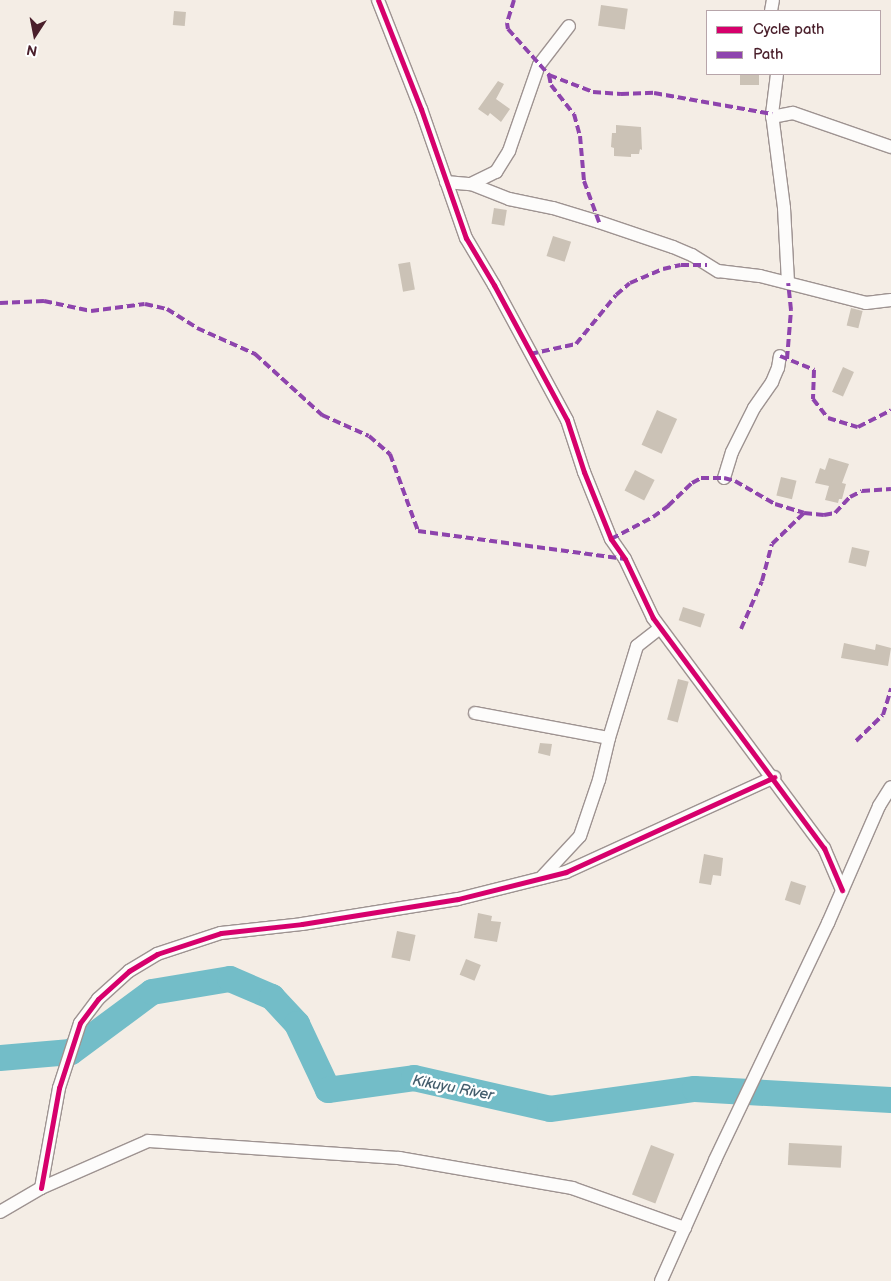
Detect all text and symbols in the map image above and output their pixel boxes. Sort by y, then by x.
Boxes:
north arrow [10,10,60,60]
legend [706,10,881,75]
text: Cycle path [753,20,824,39]
text: N [25,41,39,60]
text: Path [753,45,783,64]
water label: Kikuyu River [411,1071,495,1105]

